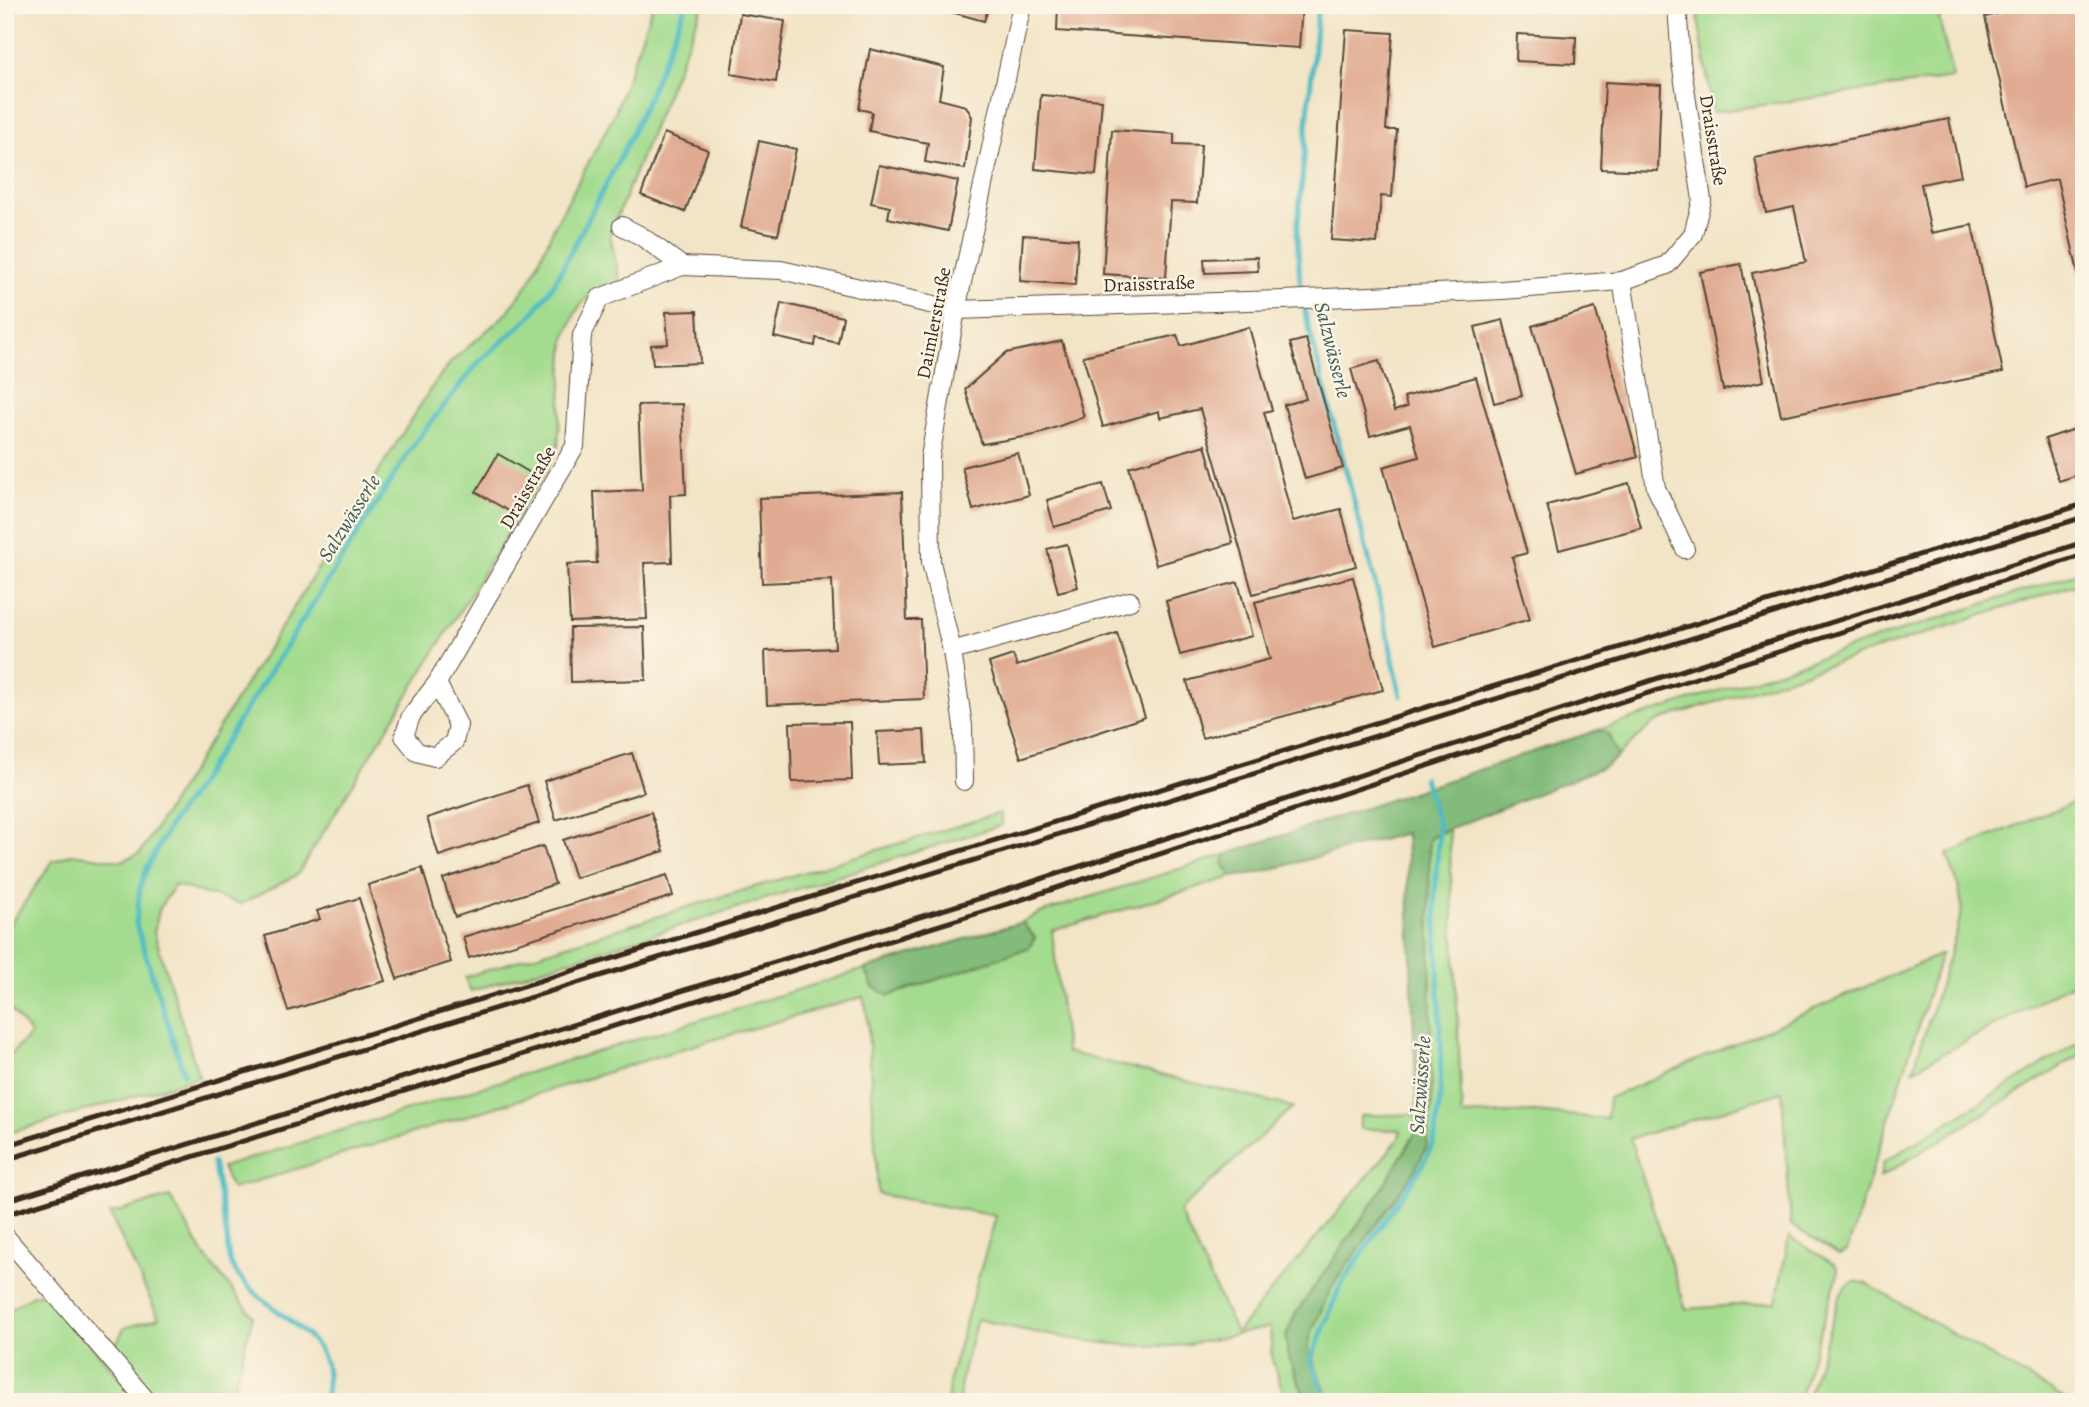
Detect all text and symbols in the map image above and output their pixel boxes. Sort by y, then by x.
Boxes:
street label: Draisstraße [1693,93,1733,188]
street label: Daimlerstraße [910,265,958,381]
street label: Draisstraße [1103,269,1195,299]
water label: Salzwässerle [1308,299,1359,401]
street label: Draisstraße [494,441,562,534]
water label: Salzwässerle [311,469,387,567]
water label: Salzwässerle [1403,1035,1437,1135]

